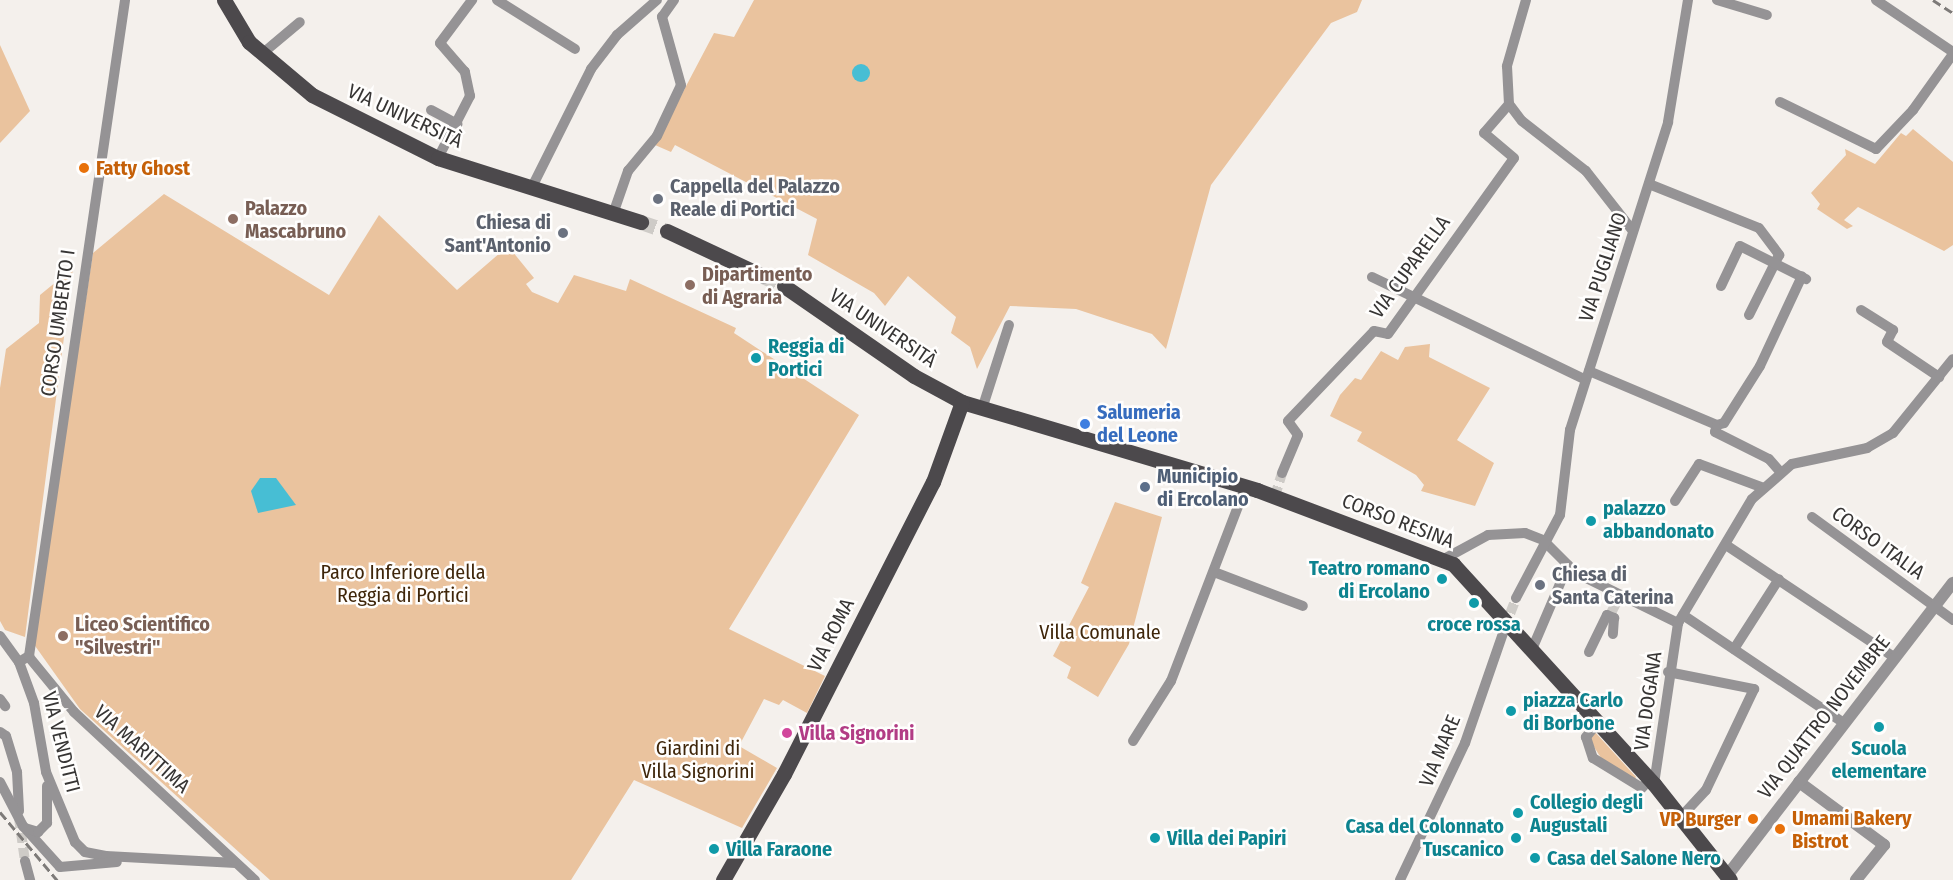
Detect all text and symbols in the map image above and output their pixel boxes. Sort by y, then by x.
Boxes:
street label: VIA UNIVERSITÀ [344,79,466,153]
place label: Fatty Ghost [96,156,190,180]
marker: Fatty Ghost [77,161,91,175]
place label: Cappella del Palazzo Reale di Portici [670,175,840,222]
marker: Cappella del Palazzo Reale di Portici [651,192,665,206]
place label: Palazzo Mascabruno [245,196,346,243]
street label: VIA PUGLIANO [1574,209,1632,325]
place label: Chiesa di Sant'Antonio [445,210,551,257]
street label: VIA CUPARELLA [1365,211,1455,323]
marker: Palazzo Mascabruno [226,212,240,226]
marker: Chiesa di Sant'Antonio [556,226,570,240]
street label: CORSO UMBERTO I [36,248,80,398]
place label: Dipartimento di Agraria [702,262,812,309]
marker: Dipartimento di Agraria [683,278,697,292]
street label: VIA UNIVERSITÀ [825,283,941,373]
place label: Reggia di Portici [768,334,844,381]
marker: Reggia di Portici [749,351,763,365]
place label: Salumeria del Leone [1097,400,1181,447]
marker: Salumeria del Leone [1078,417,1092,431]
place label: Municipio di Ercolano [1157,464,1249,511]
marker: Municipio di Ercolano [1138,480,1152,494]
street label: CORSO RESINA [1339,489,1457,553]
place label: palazzo abbandonato [1603,497,1714,544]
street label: CORSO ITALIA [1827,501,1929,585]
marker: palazzo abbandonato [1584,514,1598,528]
place label: Teatro romano di Ercolano [1309,556,1430,603]
park label: Parco Inferiore della Reggia di Portici [320,560,486,607]
place label: Chiesa di Santa Caterina [1552,562,1674,609]
marker: Teatro romano di Ercolano [1435,572,1449,586]
marker: Chiesa di Santa Caterina [1533,578,1547,592]
street label: VIA ROMA [802,595,860,675]
marker: croce rossa [1467,596,1481,610]
place label: Liceo Scientifico "Silvestri" [75,612,210,659]
place label: croce rossa [1427,612,1521,636]
park label: Villa Comunale [1039,620,1161,644]
marker: Liceo Scientifico "Silvestri" [56,629,70,643]
street label: VIA QUATTRO NOVEMBRE [1753,631,1895,803]
street label: VIA DOGANA [1629,650,1667,752]
place label: piazza Carlo di Borbone [1523,688,1623,735]
street label: VIA VENDITTI [37,689,85,795]
street label: VIA MARITTIMA [89,700,195,798]
marker: piazza Carlo di Borbone [1504,704,1518,718]
street label: VIA MARE [1414,711,1466,791]
marker: Scuola elementare [1872,720,1886,734]
place label: Villa Signorini [799,721,914,745]
marker: Villa Signorini [780,726,794,740]
place label: Scuola elementare [1831,736,1927,783]
park label: Giardini di Villa Signorini [641,737,755,784]
place label: Collegio degli Augustali [1530,790,1643,837]
marker: Collegio degli Augustali [1511,806,1525,820]
place label: Umami Bakery Bistrot [1792,806,1912,853]
place label: VP Burger [1660,807,1741,831]
marker: VP Burger [1746,812,1760,826]
place label: Casa del Colonnato Tuscanico [1345,814,1504,861]
marker: Umami Bakery Bistrot [1773,822,1787,836]
place label: Villa dei Papiri [1167,826,1286,850]
marker: Villa dei Papiri [1148,831,1162,845]
marker: Casa del Colonnato Tuscanico [1509,831,1523,845]
place label: Villa Faraone [726,837,832,861]
marker: Villa Faraone [707,842,721,856]
place label: Casa del Salone Nero [1547,846,1721,870]
marker: Casa del Salone Nero [1528,851,1542,865]

